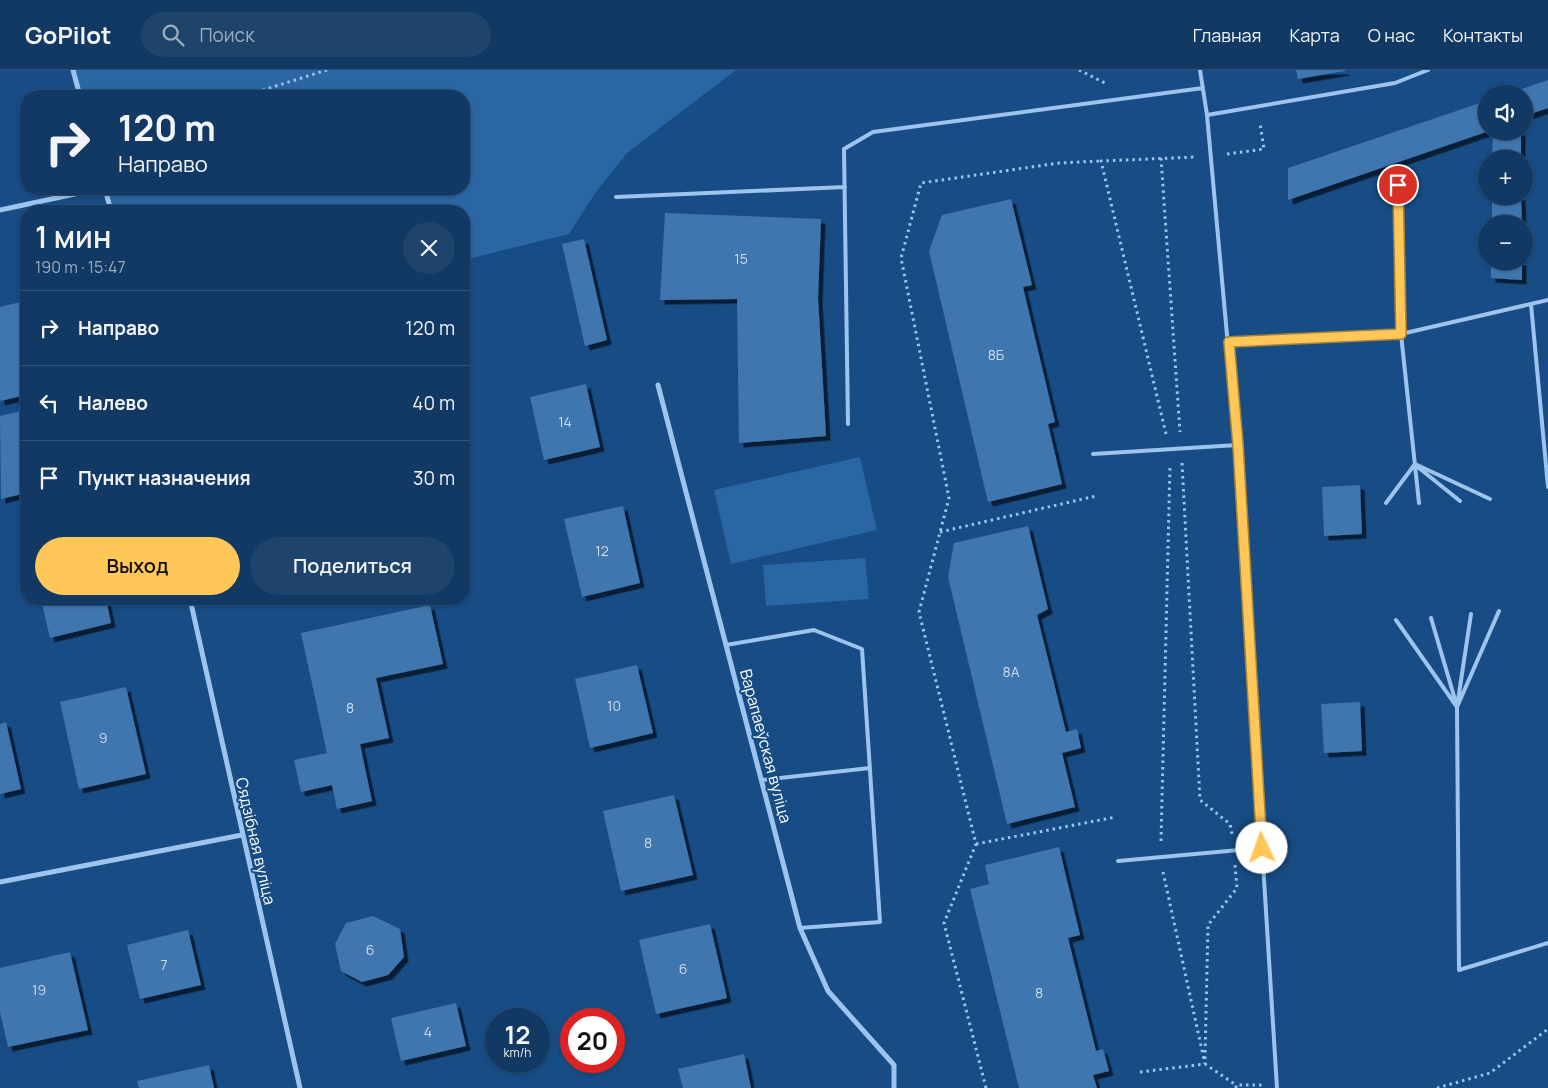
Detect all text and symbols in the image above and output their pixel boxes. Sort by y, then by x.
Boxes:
search box [141,12,491,57]
text: GoPilot [25,18,111,51]
icon: search [159,21,187,49]
text: Поиск [199,22,255,48]
text: Главная [1193,23,1262,47]
text: Карта [1290,23,1340,47]
text: О нас [1368,23,1415,47]
text: Контакты [1443,23,1523,47]
map controls [1478,85,1533,270]
button: sound [1478,85,1533,140]
text: 120 m [118,104,216,152]
icon: right [35,110,100,175]
text: Направо [118,149,208,179]
button: + [1478,150,1533,205]
pin [1377,164,1419,206]
icon: arrive [1384,171,1412,199]
button: − [1478,215,1533,270]
text: 1 мин [35,216,111,257]
button: close [403,222,455,274]
house number: 15 [734,249,748,268]
text: 190 m · 15:47 [35,256,125,278]
icon: right [35,314,63,342]
text: Направо [78,315,159,341]
text: 120 m [405,315,455,341]
house number: 8Б [988,345,1005,364]
icon: left [35,389,63,417]
text: Налево [78,390,148,416]
text: 40 m [412,390,455,416]
house number: 14 [558,412,572,431]
icon: arrive [35,464,63,492]
text: Пункт назначения [78,465,251,491]
text: 30 m [413,465,455,491]
button: Выход [35,537,240,595]
button: Поделиться [250,537,455,595]
house number: 12 [595,541,609,560]
house number: 8А [1003,662,1020,681]
street label: Варапаеўская вуліца [735,667,797,825]
house number: 10 [607,696,621,715]
house number: 8 [346,698,354,717]
house number: 9 [99,728,107,747]
street label: Сядзібная вуліца [231,775,281,907]
position arrow [1235,821,1287,873]
house number: 8 [644,833,652,852]
house number: 6 [366,940,374,959]
house number: 7 [160,955,168,974]
house number: 6 [679,959,687,978]
house number: 19 [32,980,46,999]
house number: 8 [1035,983,1043,1002]
speed limit sign: 20 [560,1008,625,1073]
text: 12 [505,1017,530,1052]
house number: 4 [424,1022,432,1041]
text: km/h [504,1044,531,1061]

